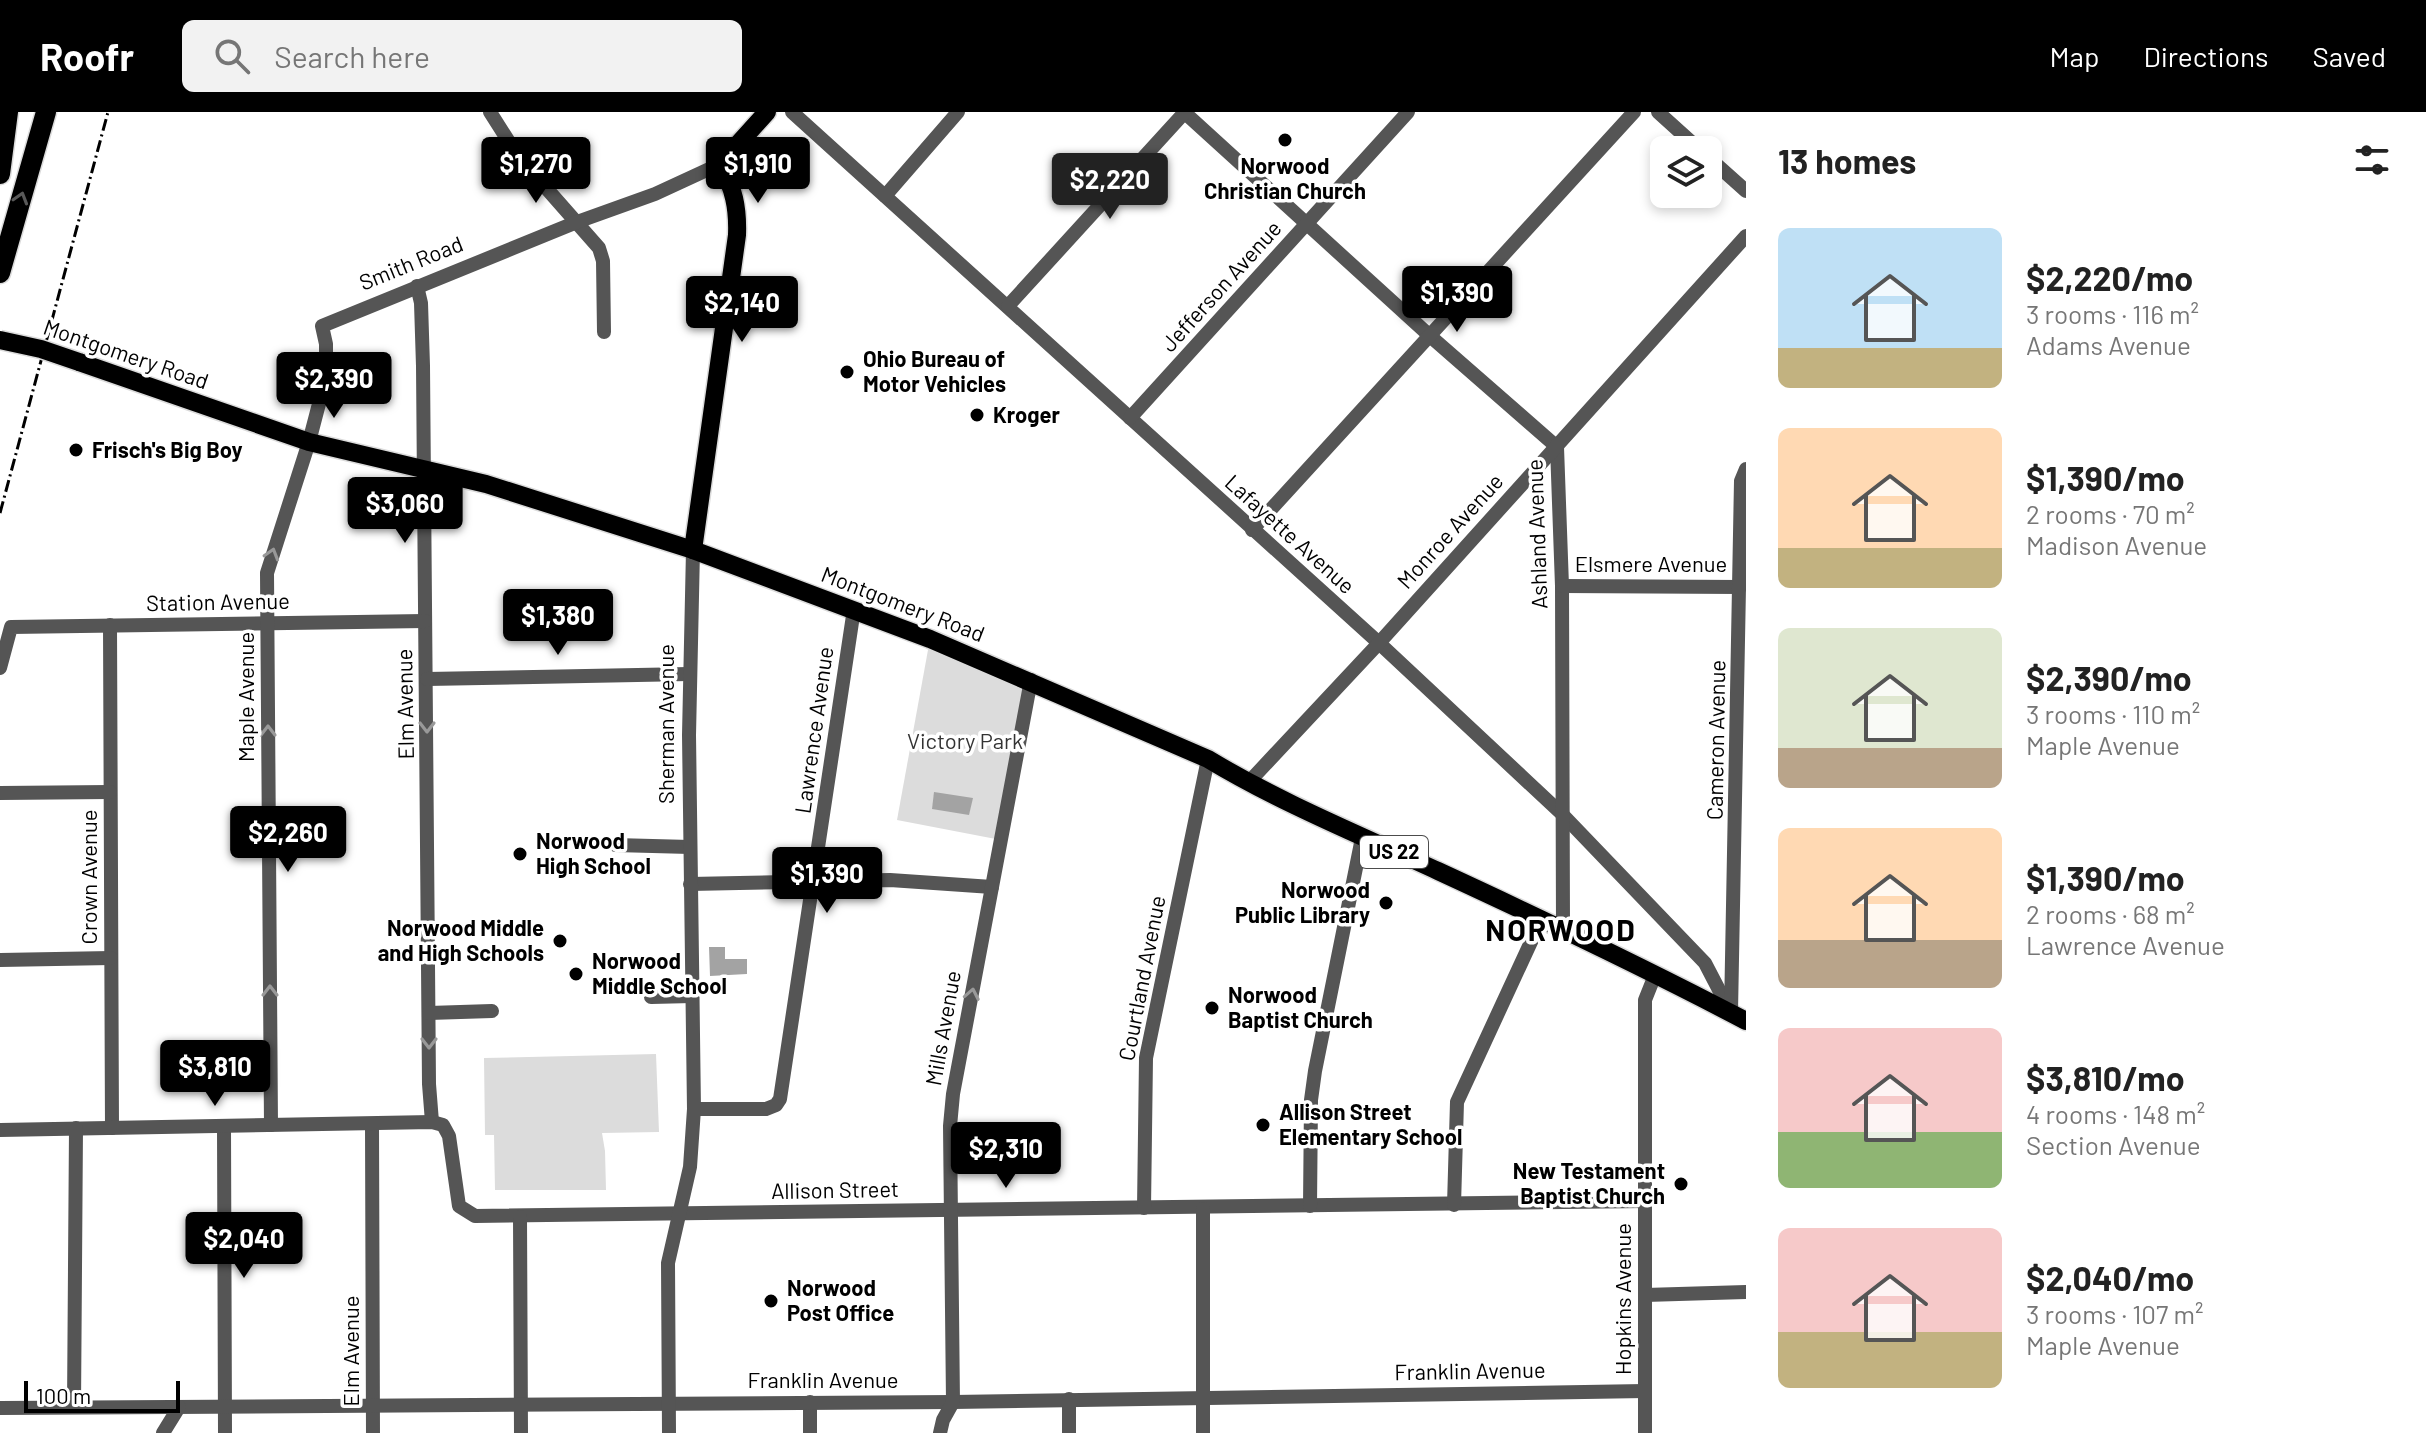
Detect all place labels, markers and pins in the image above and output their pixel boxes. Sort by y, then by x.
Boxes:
marker: Norwood Christian Church [1276,131,1294,149]
pin: $1,270 [471,137,601,205]
pin: $1,910 [693,137,823,205]
place label: Norwood Christian Church [1204,152,1366,203]
pin: $2,220 [1045,153,1175,221]
pin: $1,390 [1392,266,1522,334]
pin: $2,140 [677,276,807,344]
place label: Ohio Bureau of Motor Vehicles [863,345,1006,396]
pin: $2,390 [269,352,399,420]
marker: Ohio Bureau of Motor Vehicles [838,363,856,381]
place label: Kroger [993,401,1060,427]
marker: Kroger [968,406,986,424]
place label: Frisch's Big Boy [92,436,243,462]
marker: Frisch's Big Boy [67,441,85,459]
pin: $3,060 [340,477,470,545]
pin: $1,380 [493,589,623,657]
pin: $2,260 [223,806,353,874]
place label: Norwood High School [536,827,651,878]
marker: Norwood High School [511,845,529,863]
pin: $1,390 [762,847,892,915]
place label: Norwood Public Library [1235,876,1370,927]
marker: Norwood Public Library [1377,894,1395,912]
place label: Norwood Middle and High Schools [378,914,544,965]
marker: Norwood Middle and High Schools [551,932,569,950]
place label: Norwood Middle School [592,947,727,998]
marker: Norwood Middle School [567,965,585,983]
place label: Norwood Baptist Church [1228,981,1373,1032]
marker: Norwood Baptist Church [1203,999,1221,1017]
pin: $3,810 [150,1040,280,1108]
place label: Allison Street Elementary School [1279,1098,1462,1149]
marker: Allison Street Elementary School [1254,1116,1272,1134]
pin: $2,310 [941,1122,1071,1190]
place label: New Testament Baptist Church [1513,1157,1665,1208]
marker: New Testament Baptist Church [1672,1175,1690,1193]
pin: $2,040 [179,1212,309,1280]
place label: Norwood Post Office [787,1274,894,1325]
marker: Norwood Post Office [762,1292,780,1310]

